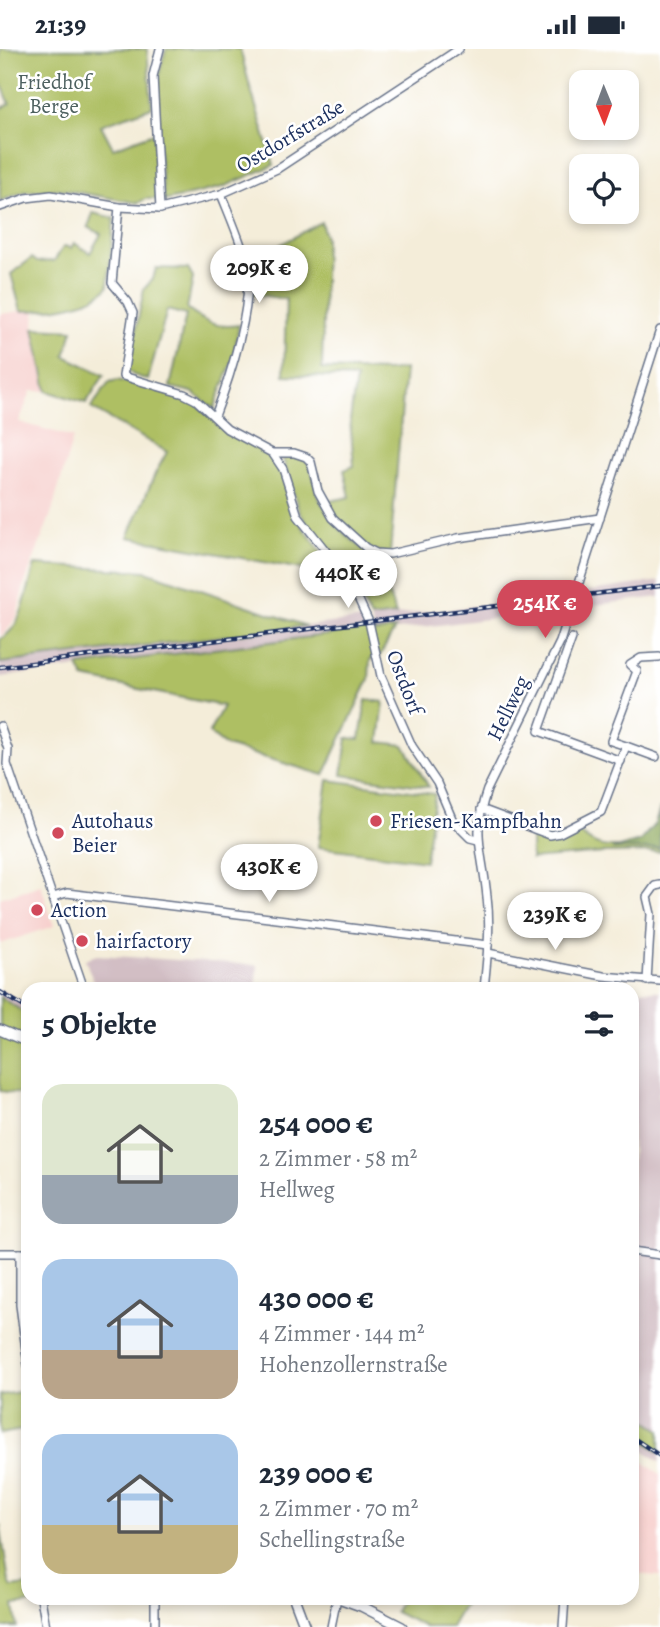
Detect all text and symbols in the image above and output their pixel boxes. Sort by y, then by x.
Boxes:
text: 21:39 [35,7,86,42]
park label: Friedhof Berge [17,68,94,120]
north arrow [569,70,639,140]
map controls [569,70,639,224]
street label: Ostdorfstraße [231,93,349,179]
button: locate [569,154,639,224]
pin: 209K € [202,245,316,305]
text: 209K € [226,252,292,283]
pin: 440K € [291,551,405,610]
text: 440K € [315,557,381,588]
pin: 254K € [488,581,602,640]
text: 254K € [513,587,577,618]
street label: Ostdorf [380,646,431,721]
street label: Hellweg [480,670,536,745]
place label: Autohaus Beier [71,807,153,859]
place label: Friesen-Kampfbahn [390,807,562,835]
marker: Friesen-Kampfbahn [368,813,384,829]
marker: Autohaus Beier [50,825,66,841]
pin: 430K € [212,845,326,904]
text: 430K € [237,851,301,882]
pin: 239K € [498,893,612,952]
place label: Action [50,896,107,924]
text: 239K € [523,899,587,930]
marker: Action [29,902,45,918]
place label: hairfactory [96,927,192,955]
marker: hairfactory [74,933,90,949]
text: 5 Objekte [42,1004,157,1044]
icon: filters [580,1005,618,1043]
text: 254 000 € [259,1103,373,1143]
icon: home [98,1112,182,1196]
text: 2 Zimmer · 58 m² [259,1143,417,1174]
text: Hellweg [259,1174,335,1205]
text: 430 000 € [259,1278,374,1318]
icon: home [98,1287,182,1371]
text: 4 Zimmer · 144 m² [259,1318,425,1349]
text: Hohenzollernstraße [259,1349,448,1380]
text: 239 000 € [259,1453,373,1493]
icon: home [98,1462,182,1546]
text: 2 Zimmer · 70 m² [259,1493,418,1524]
text: Schellingstraße [259,1524,405,1555]

